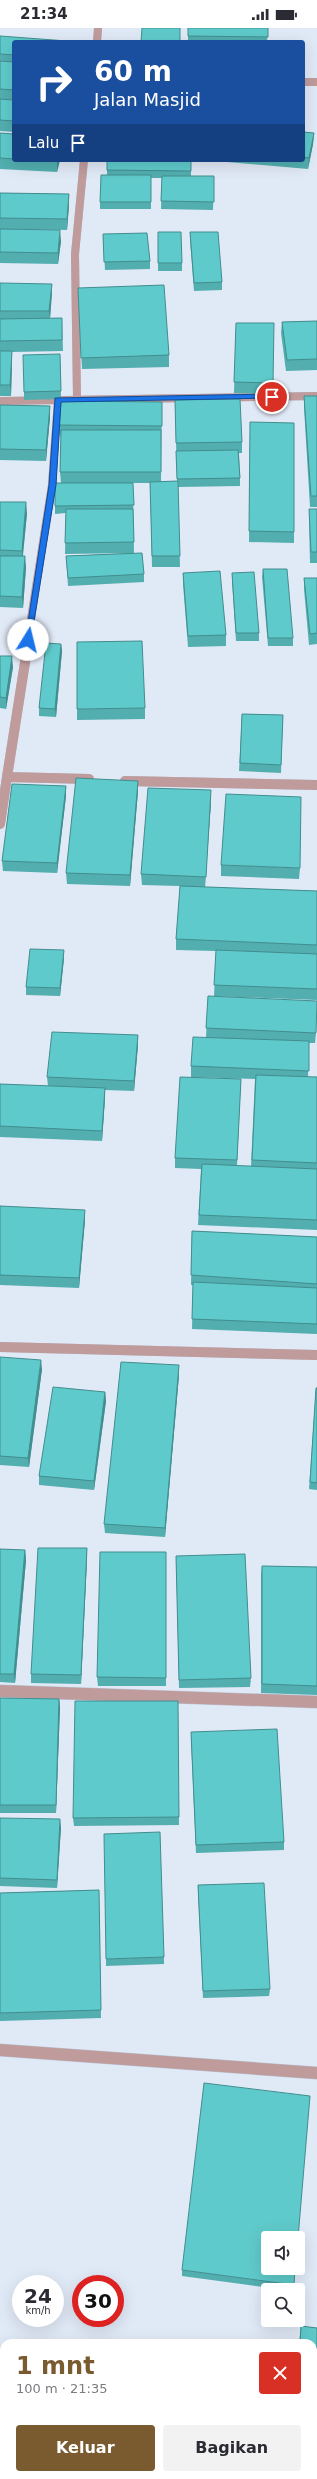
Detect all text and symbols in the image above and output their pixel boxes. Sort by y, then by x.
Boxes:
text: 21:34 [20,5,68,23]
text: 60 m [94,55,172,88]
icon: right [28,56,80,108]
text: Jalan Masjid [94,89,201,110]
icon: arrive [67,132,89,154]
text: Lalu [28,134,59,152]
pin [255,380,289,414]
icon: arrive [261,386,283,408]
position arrow [7,619,49,661]
map controls [261,2231,305,2327]
button: sound [261,2231,305,2275]
speed limit sign: 30 [72,2275,124,2327]
button: search [261,2283,305,2327]
text: 24 [24,2284,52,2308]
text: km/h [25,2305,51,2316]
text: 1 mnt [16,2352,95,2380]
button: close [259,2352,301,2394]
text: 100 m · 21:35 [16,2381,107,2396]
button: Keluar [16,2425,155,2471]
button: Bagikan [163,2425,301,2471]

